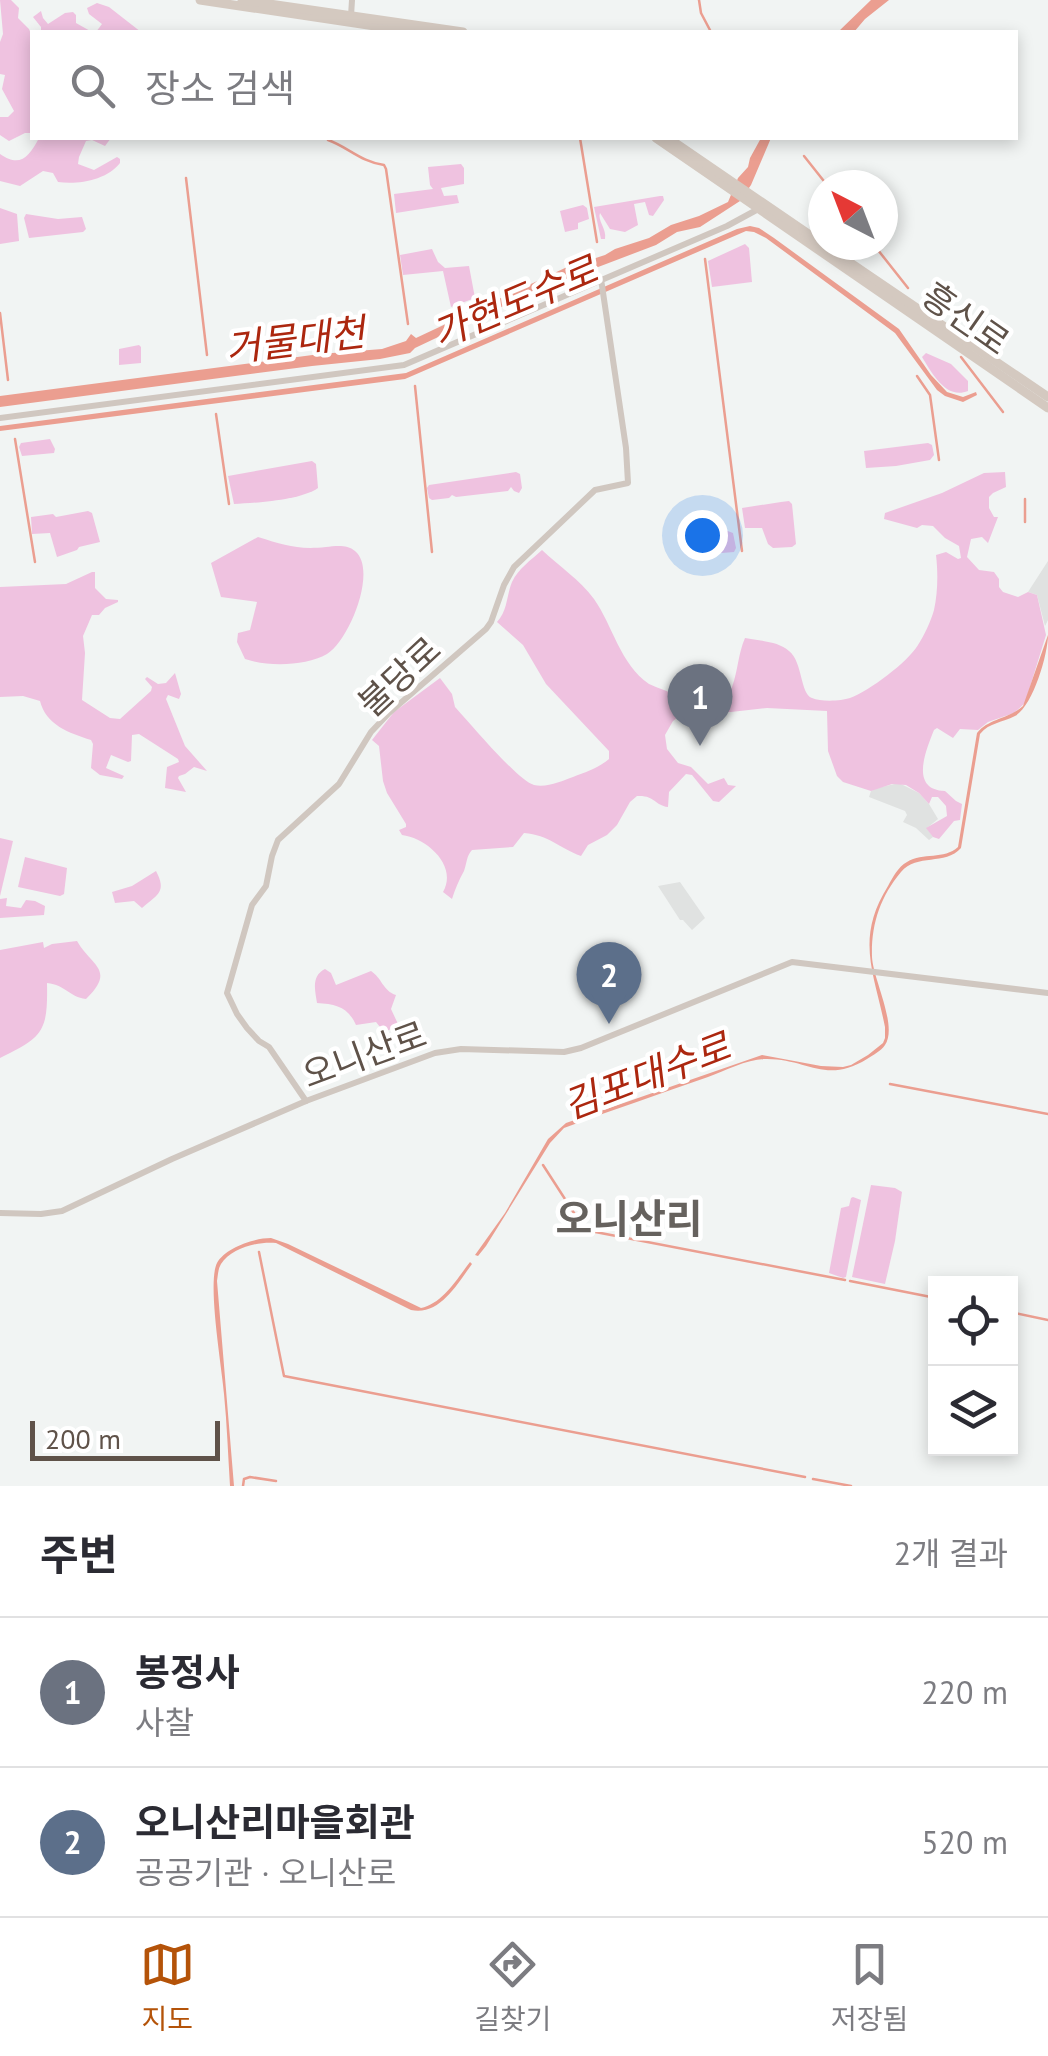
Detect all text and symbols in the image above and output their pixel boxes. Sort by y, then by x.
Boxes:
search box [30,30,1018,140]
icon: search [65,58,120,113]
text: 장소 검색 [145,63,295,112]
north arrow [808,170,898,260]
water label: 가현도수로 [424,244,606,358]
street label: 흥신로 [913,271,1019,365]
water label: 거물대천 [223,306,371,372]
your location [677,510,728,561]
street label: 불당로 [348,626,450,726]
pin: 1 [668,664,732,746]
pin: 2 [576,942,642,1024]
street label: 오니산로 [296,1010,432,1098]
water label: 김포대수로 [556,1020,738,1129]
district label: 오니산리 [555,1192,703,1244]
map controls [928,1276,1018,1456]
button: locate [928,1276,1018,1366]
button: layers [928,1366,1018,1456]
scale bar [30,1416,220,1460]
text: 200 m [45,1420,121,1457]
text: 주변 [40,1527,117,1582]
text: 2개 결과 [894,1532,1008,1574]
text: 봉정사 [135,1647,240,1696]
text: 1 [63,1671,82,1713]
text: 220 m [921,1671,1008,1713]
text: 사찰 [135,1701,194,1743]
text: 오니산리마을회관 [135,1797,415,1846]
text: 2 [63,1821,82,1863]
text: 520 m [921,1821,1008,1863]
text: 공공기관 · 오니산로 [135,1851,396,1893]
tab: 지도 [140,1937,195,2037]
tab: 길찾기 [474,1937,551,2037]
tab: 저장됨 [831,1937,908,2037]

